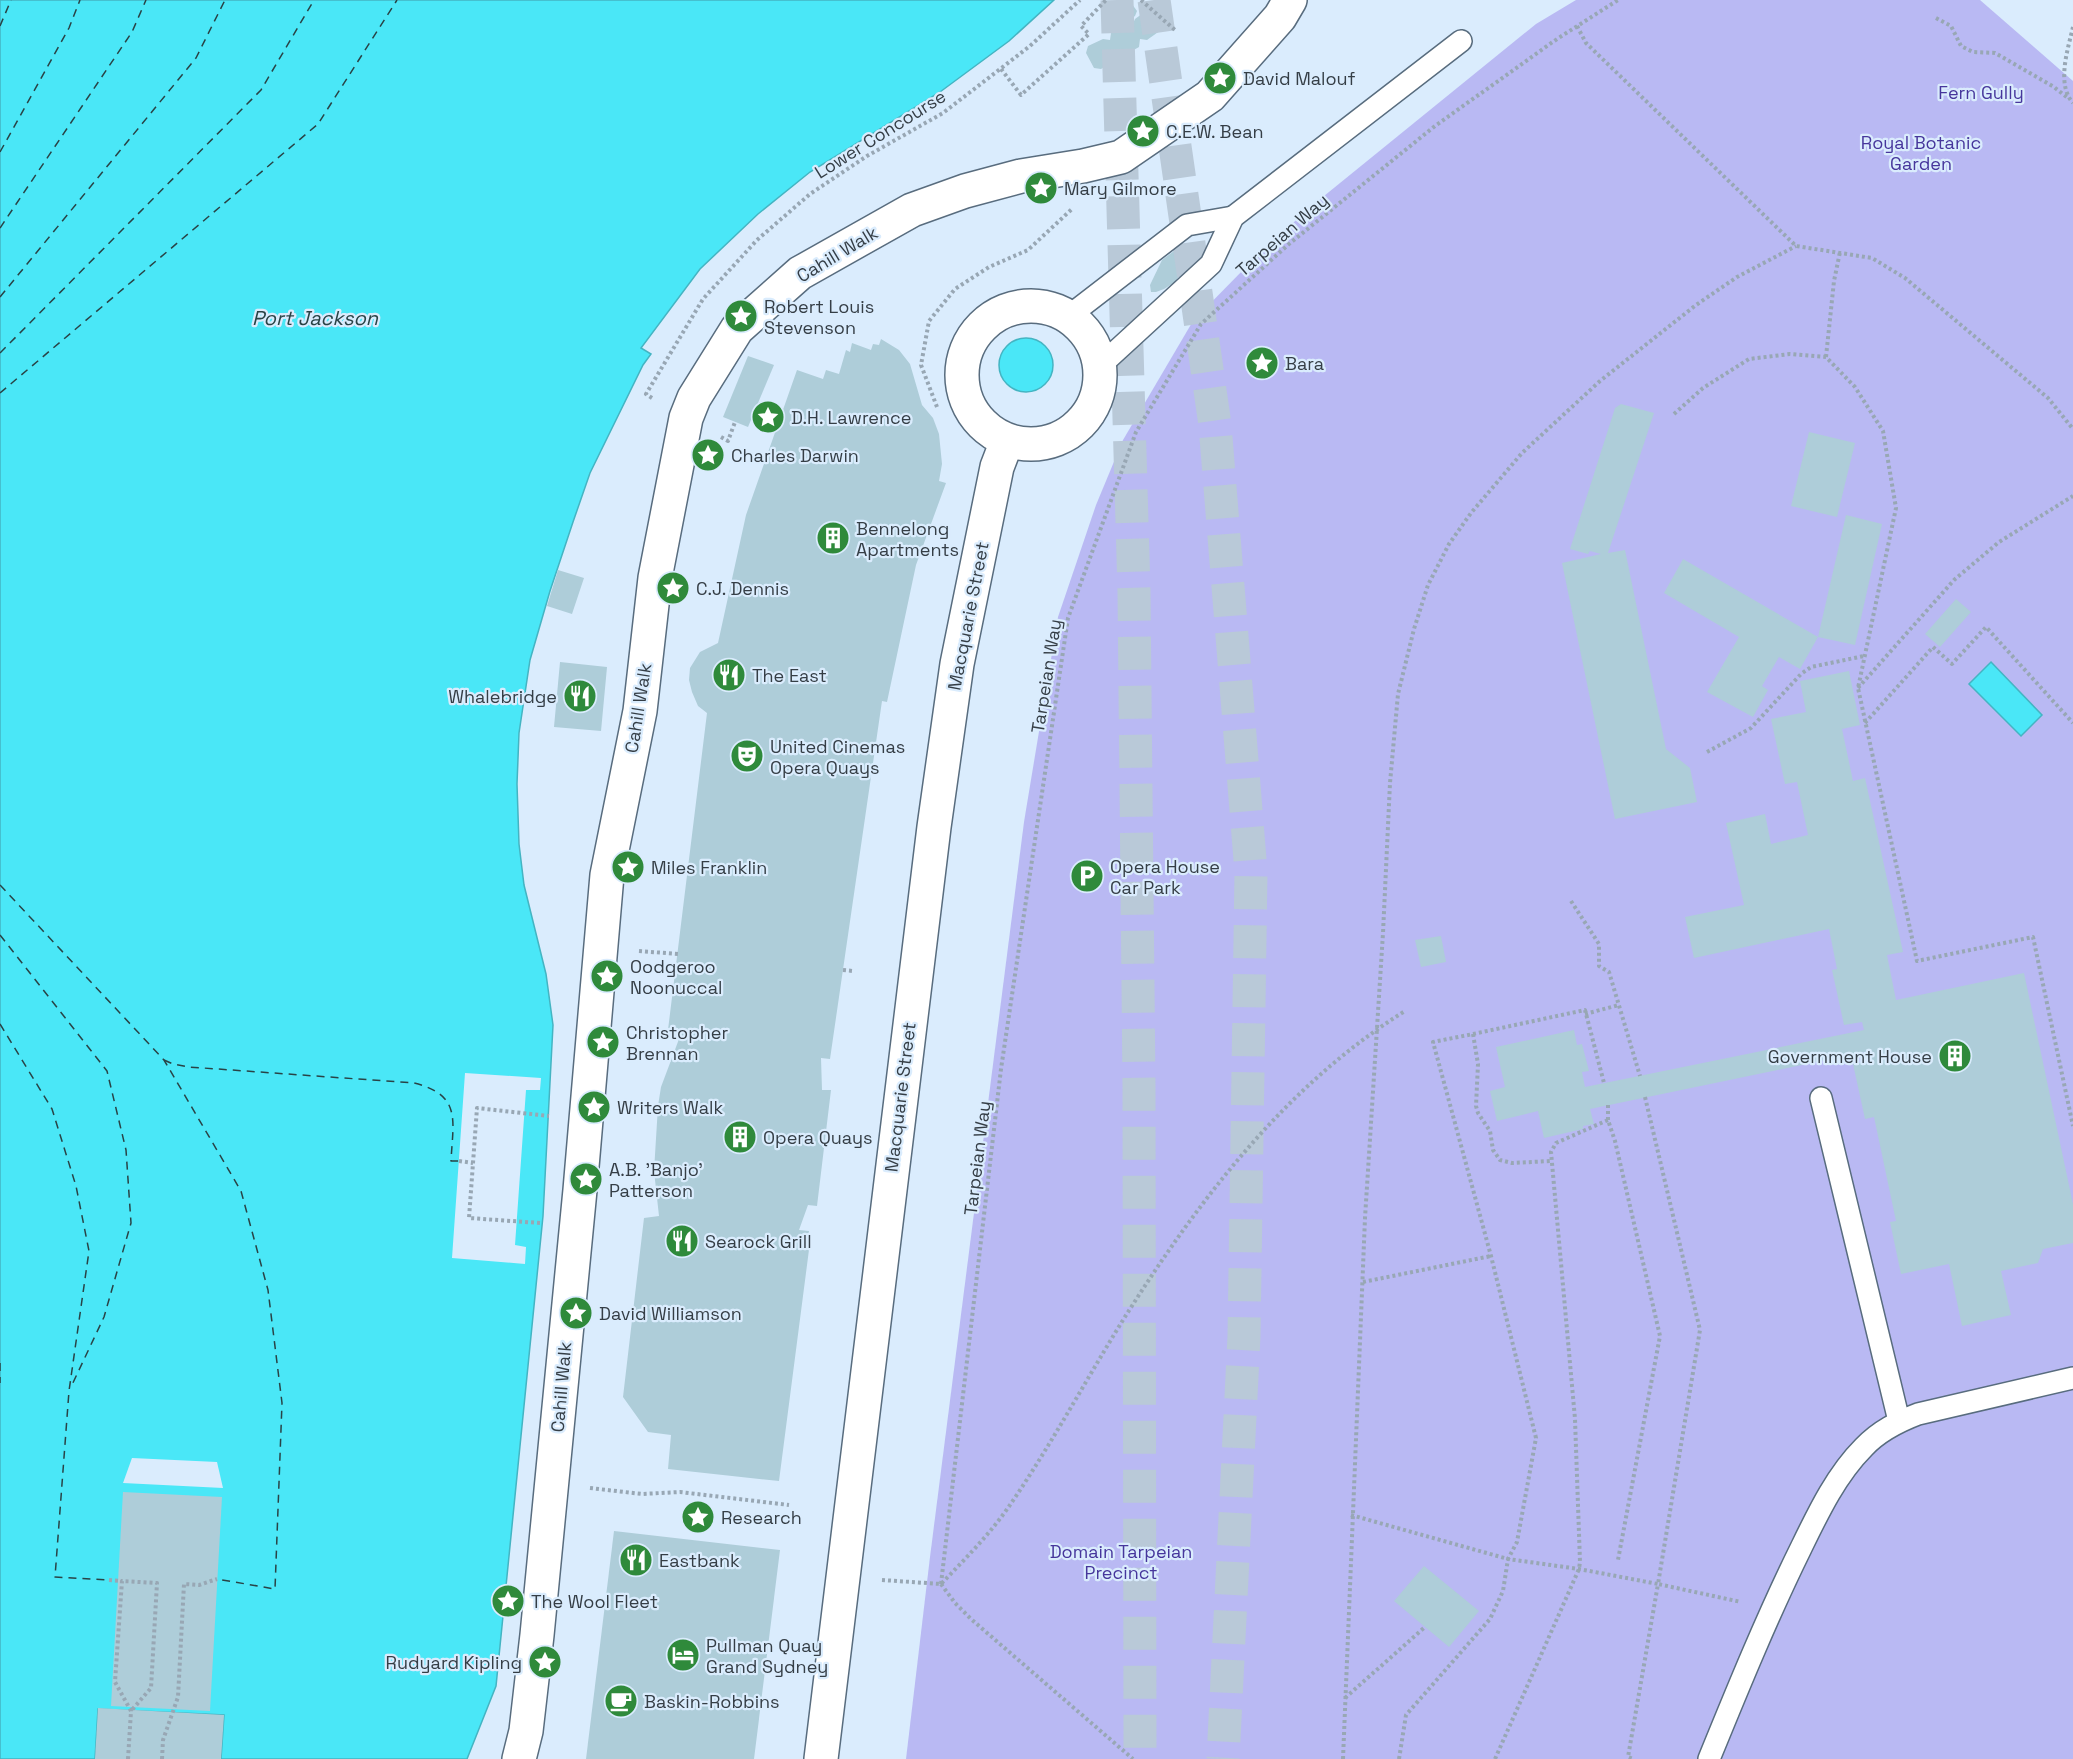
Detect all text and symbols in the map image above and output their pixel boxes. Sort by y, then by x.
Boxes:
place icon: David Malouf [1202,60,1238,96]
place label: David Malouf [1243,67,1356,90]
park label: Fern Gully [1938,81,2024,104]
street label: Lower Concourse [810,84,950,184]
place icon: C.E.W. Bean [1125,113,1161,149]
place label: C.E.W. Bean [1166,120,1264,143]
park label: Royal Botanic Garden [1861,131,1981,175]
place icon: Mary Gilmore [1023,170,1059,206]
place label: Mary Gilmore [1064,177,1177,200]
street label: Tarpeian Way [1231,188,1333,282]
street label: Cahill Walk [792,221,882,287]
place label: Robert Louis Stevenson [764,295,874,339]
place icon: Robert Louis Stevenson [723,298,759,334]
water label: Port Jackson [252,305,379,331]
place icon: Bara [1244,345,1280,381]
place label: Bara [1285,352,1324,375]
place icon: D.H. Lawrence [750,399,786,435]
place label: D.H. Lawrence [791,406,911,429]
place icon: Charles Darwin [690,437,726,473]
place label: Charles Darwin [731,444,859,467]
place label: Bennelong Apartments [856,517,959,561]
building icon: Bennelong Apartments [815,520,851,556]
street label: Macquarie Street [942,540,994,692]
place icon: C.J. Dennis [655,570,691,606]
place label: C.J. Dennis [696,577,789,600]
street label: Tarpeian Way [1026,617,1066,735]
restaurant icon: The East [711,657,747,693]
street label: Cahill Walk [620,661,656,755]
place label: The East [752,664,827,687]
restaurant icon: Whalebridge [562,678,598,714]
place label: Whalebridge [448,685,557,708]
place label: United Cinemas Opera Quays [770,735,905,779]
theatre icon: United Cinemas Opera Quays [729,738,765,774]
place icon: Miles Franklin [610,849,646,885]
place label: Opera House Car Park [1110,855,1220,899]
place label: Miles Franklin [651,856,767,879]
parking icon: Opera House Car Park [1069,858,1105,894]
place label: Oodgeroo Noonuccal [630,955,722,999]
place icon: Oodgeroo Noonuccal [589,958,625,994]
place label: Christopher Brennan [626,1021,728,1065]
street label: Macquarie Street [879,1021,921,1173]
place icon: Christopher Brennan [585,1024,621,1060]
building icon: Government House [1937,1038,1973,1074]
place label: Government House [1768,1045,1932,1068]
place icon: Writers Walk [576,1089,612,1125]
place label: Writers Walk [617,1096,723,1119]
street label: Tarpeian Way [959,1099,995,1217]
building icon: Opera Quays [722,1119,758,1155]
place label: Opera Quays [763,1126,872,1149]
place label: A.B. 'Banjo' Patterson [609,1158,703,1202]
place icon: A.B. 'Banjo' Patterson [568,1161,604,1197]
restaurant icon: Searock Grill [664,1223,700,1259]
place label: Searock Grill [705,1230,812,1253]
place icon: David Williamson [558,1295,594,1331]
place label: David Williamson [599,1302,742,1325]
street label: Cahill Walk [546,1341,576,1433]
place icon: Research [680,1499,716,1535]
place label: Research [721,1506,802,1529]
park label: Domain Tarpeian Precinct [1050,1540,1192,1584]
restaurant icon: Eastbank [618,1542,654,1578]
place label: Eastbank [659,1549,740,1572]
place icon: The Wool Fleet [490,1583,526,1619]
place label: The Wool Fleet [531,1590,658,1613]
place label: Pullman Quay Grand Sydney [706,1634,828,1678]
hotel icon: Pullman Quay Grand Sydney [665,1637,701,1673]
place icon: Rudyard Kipling [527,1644,563,1680]
place label: Rudyard Kipling [386,1651,522,1674]
cafe icon: Baskin-Robbins [603,1683,639,1719]
place label: Baskin-Robbins [644,1690,780,1713]

